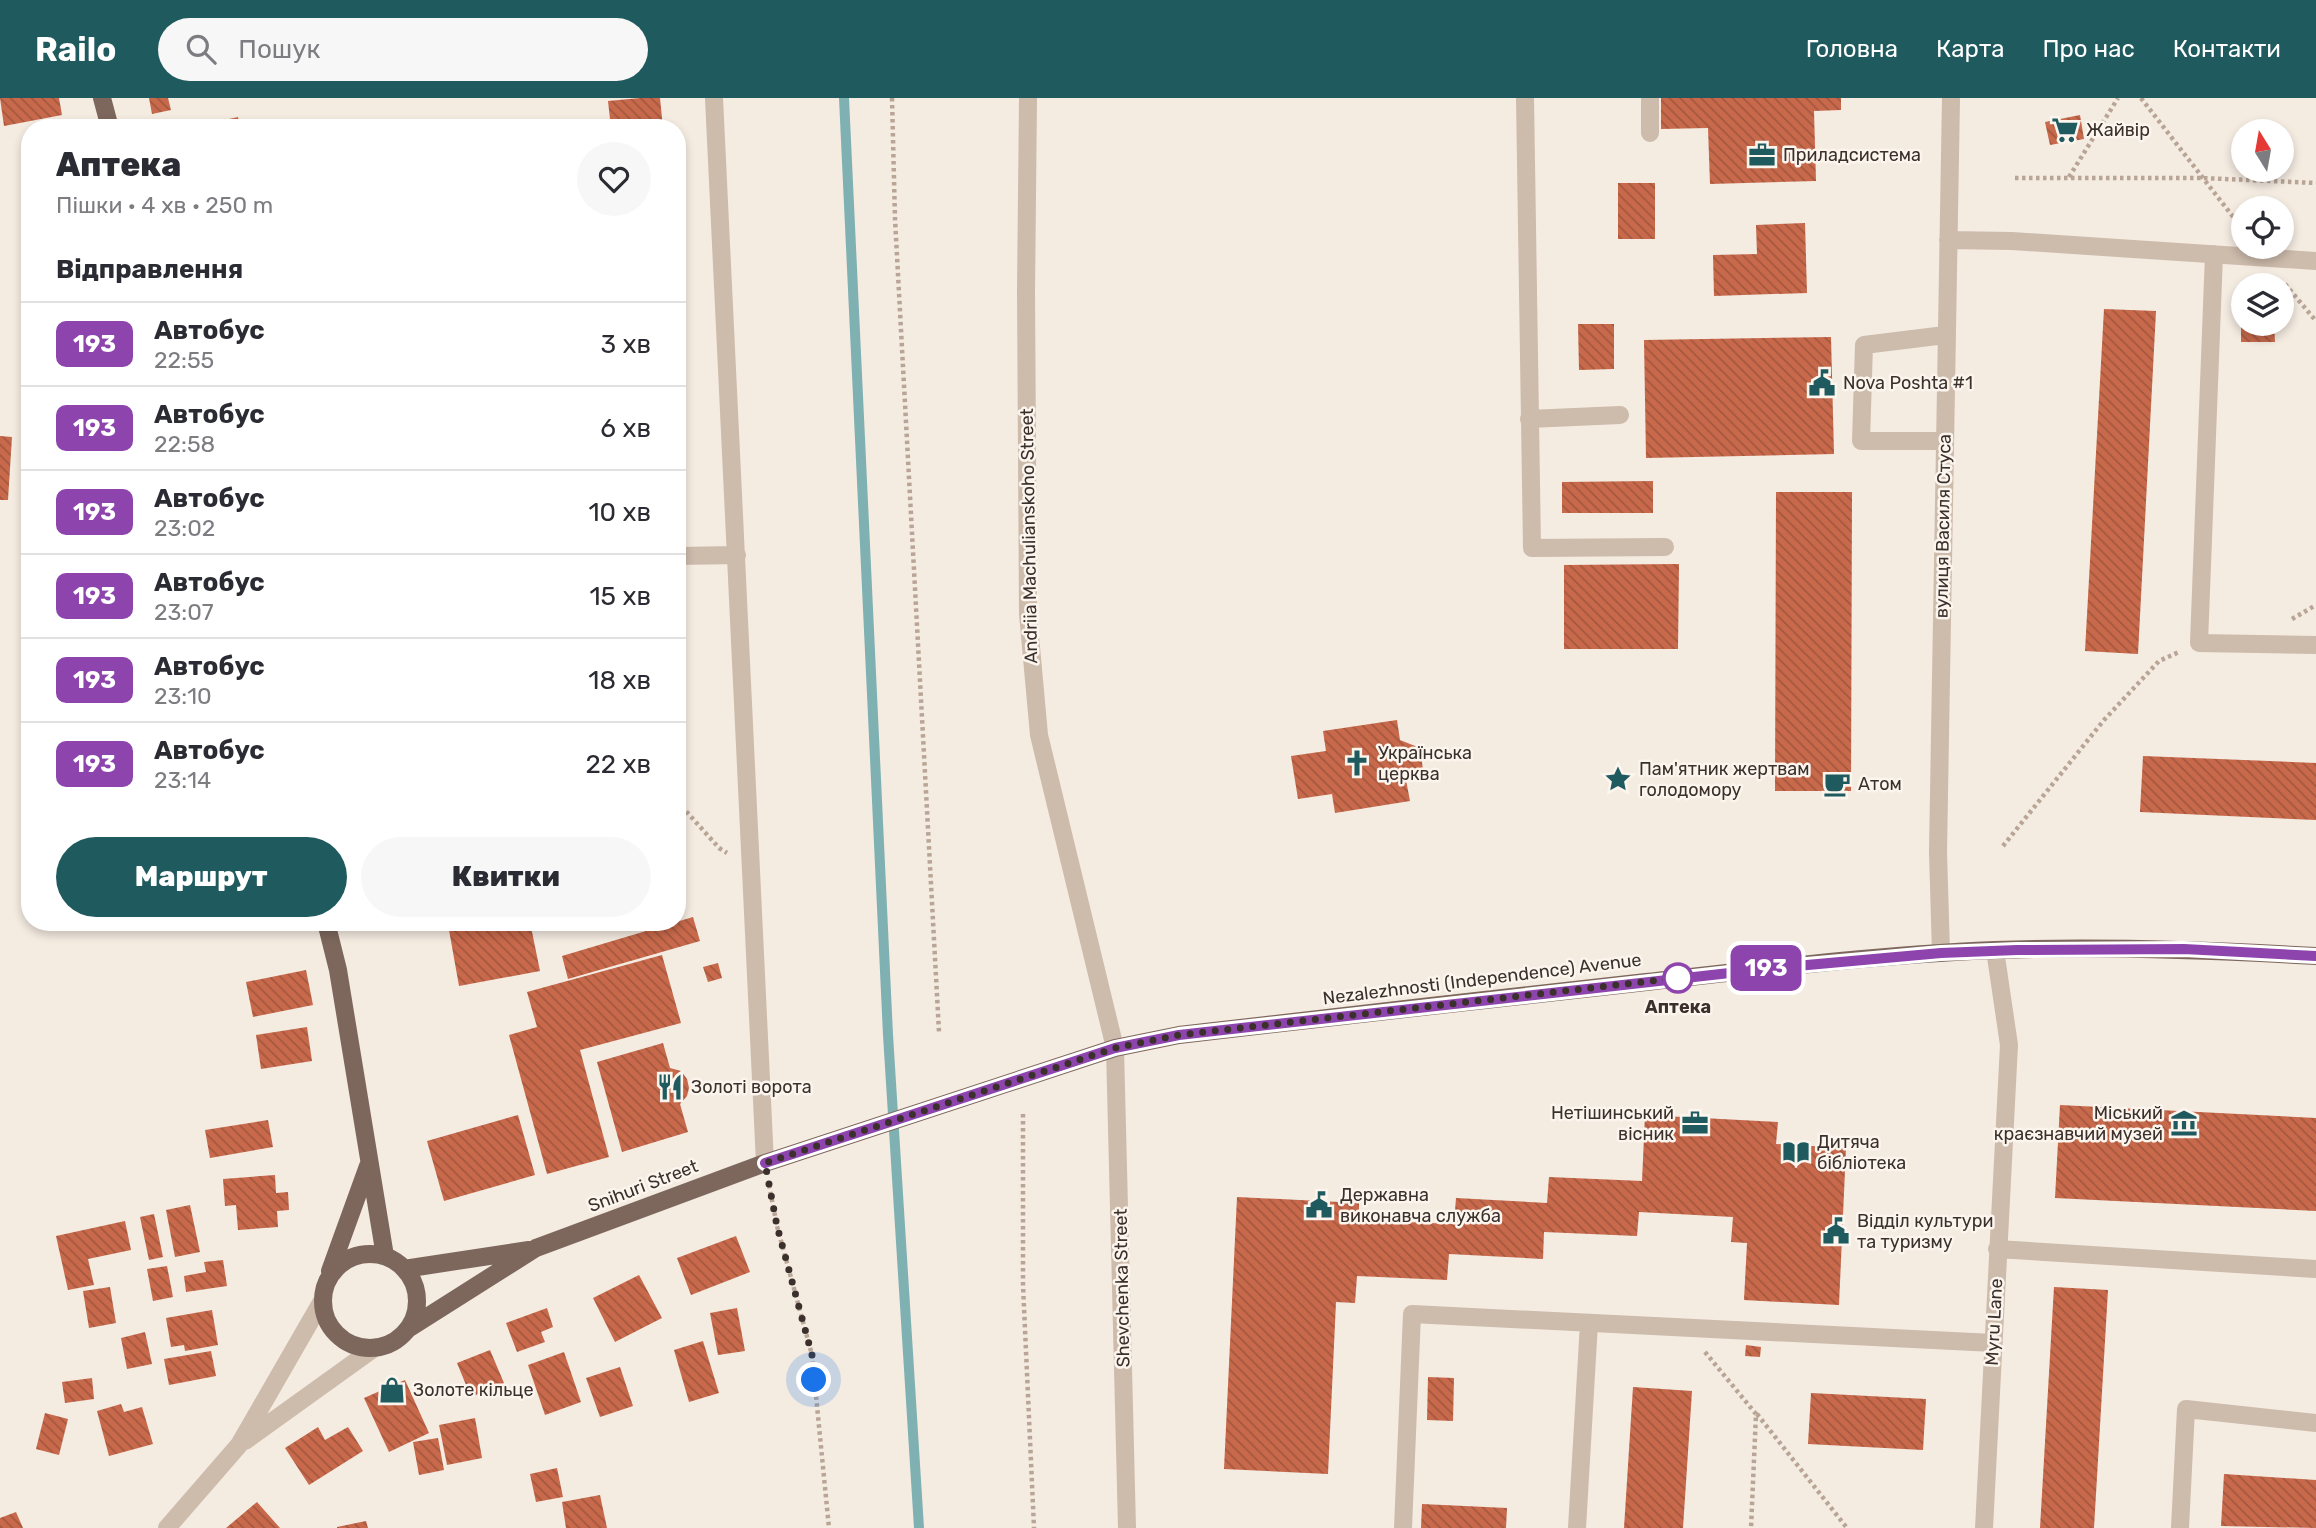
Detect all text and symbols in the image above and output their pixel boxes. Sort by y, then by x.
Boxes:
search box [158,18,648,81]
text: Railo [35,30,116,69]
icon: search [182,30,220,68]
text: Пошук [238,34,320,65]
text: Головна [1806,35,1898,63]
text: Карта [1936,35,2004,63]
text: Про нас [2042,35,2135,63]
text: Контакти [2173,35,2281,63]
supermarket icon: Жайвір [2050,115,2080,145]
place label: Жайвір [2086,119,2150,141]
north arrow [2231,119,2294,182]
map controls [2231,119,2294,336]
office icon: Приладсистема [1747,140,1777,170]
button: heart [577,142,651,216]
place label: Приладсистема [1783,144,1921,166]
text: Аптека [56,145,181,184]
text: Пішки · 4 хв · 250 m [56,191,273,219]
button: locate [2231,196,2294,259]
text: Відправлення [56,254,243,285]
button: layers [2231,273,2294,336]
text: Автобус [154,315,265,346]
text: 3 хв [600,329,651,360]
text: 193 [73,330,116,358]
text: 22:55 [154,346,214,374]
public building icon: Nova Poshta #1 [1807,368,1837,398]
place label: Nova Poshta #1 [1843,372,1973,394]
text: Автобус [154,399,265,430]
street label: Andriia Machulianskoho Street [1016,408,1042,664]
text: 6 хв [600,413,651,444]
text: 193 [73,414,116,442]
text: 22:58 [154,430,215,458]
street label: вулиця Василя Стуса [1930,434,1956,618]
text: Автобус [154,483,265,514]
text: 10 хв [588,497,651,528]
text: 193 [73,498,116,526]
text: 23:02 [154,514,215,542]
text: Автобус [154,567,265,598]
text: 15 хв [589,581,651,612]
text: 193 [73,582,116,610]
text: 23:07 [154,598,214,626]
text: Автобус [154,651,265,682]
text: 18 хв [588,665,651,696]
text: 193 [73,666,116,694]
text: 23:10 [154,682,212,710]
text: Автобус [154,735,265,766]
place label: Українська церква [1378,742,1472,785]
church icon: Українська церква [1342,748,1372,778]
text: 22 хв [586,749,651,780]
text: 193 [73,750,116,778]
place label: Пам'ятник жертвам голодомору [1639,758,1810,801]
place icon: Пам'ятник жертвам голодомору [1603,764,1633,794]
text: 23:14 [154,766,211,794]
cafe icon: Атом [1822,769,1852,799]
place label: Атом [1858,773,1902,795]
button: Маршрут [56,837,347,917]
button: Квитки [361,837,651,917]
line badge: 193 [1726,945,1806,991]
street label: Nezalezhnosti (Independence) Avenue [1321,949,1643,1009]
text: 193 [1745,954,1787,982]
marker: Аптека [1663,963,1693,993]
place label: Аптека [1645,996,1711,1018]
restaurant icon: Золоті ворота [655,1072,685,1102]
place label: Золоті ворота [691,1076,812,1098]
place label: Нетішинський вісник [1551,1102,1674,1145]
place label: Міський краєзнавчий музей [1994,1102,2163,1145]
office icon: Нетішинський вісник [1680,1108,1710,1138]
museum icon: Міський краєзнавчий музей [2169,1108,2199,1138]
place label: Дитяча бібліотека [1817,1131,1906,1174]
library icon: Дитяча бібліотека [1781,1137,1811,1167]
street label: Snihuri Street [585,1155,701,1217]
place label: Державна виконавча служба [1340,1184,1501,1227]
public building icon: Державна виконавча служба [1304,1190,1334,1220]
street label: Shevchenka Street [1110,1208,1134,1368]
place label: Відділ культури та туризму [1857,1210,1993,1253]
public building icon: Відділ культури та туризму [1821,1216,1851,1246]
street label: Myru Lane [1981,1278,2007,1366]
your location [796,1362,831,1397]
shop icon: Золоте кільце [377,1375,407,1405]
place label: Золоте кільце [413,1379,533,1401]

